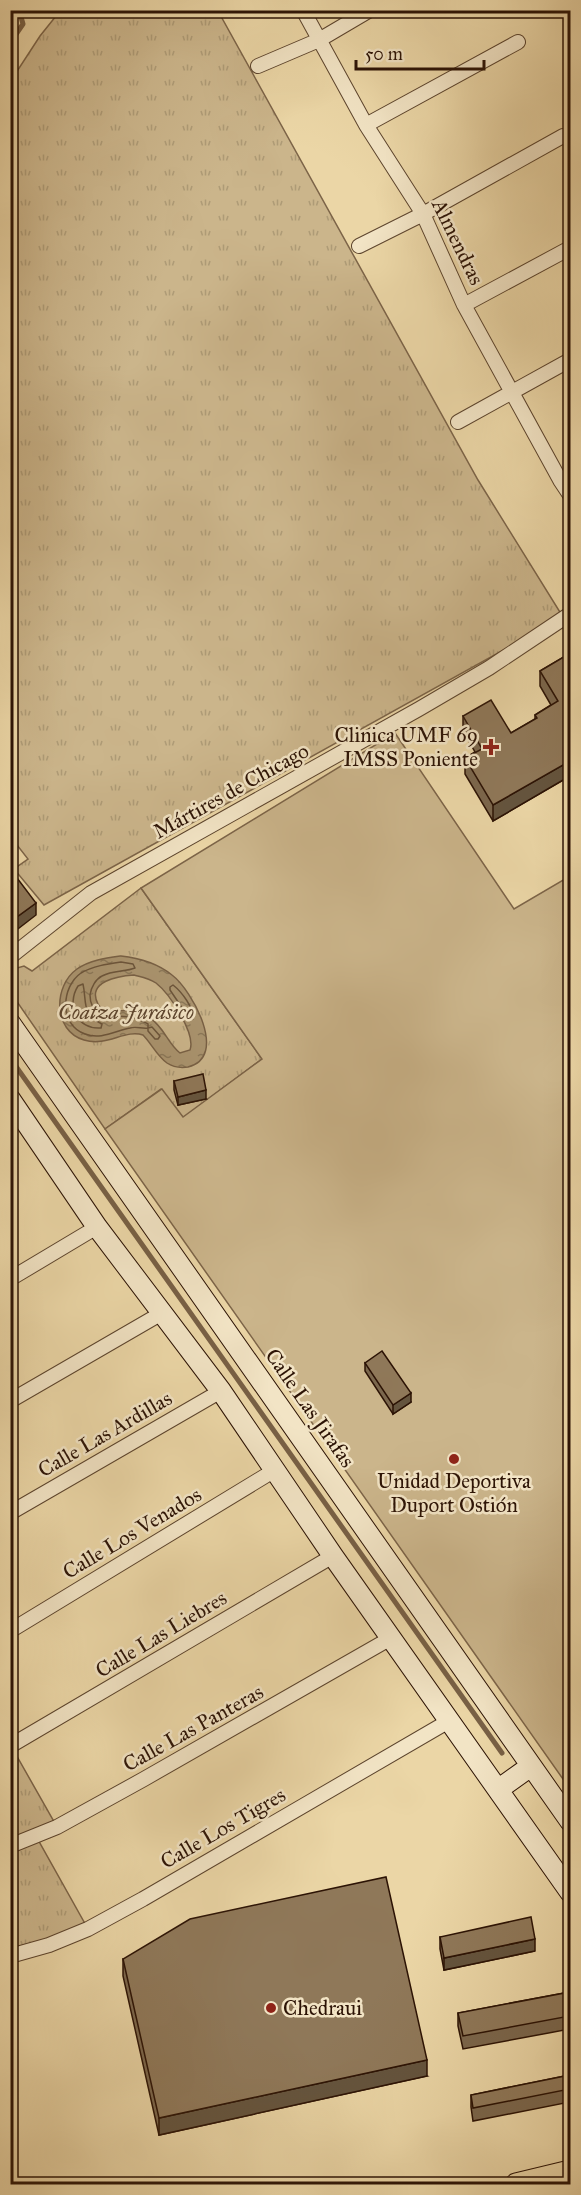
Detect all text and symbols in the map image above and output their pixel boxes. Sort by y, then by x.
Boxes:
scale bar [356,33,484,71]
text: 50 m [365,43,403,65]
street label: Almendras [426,194,490,289]
place label: Clinica UMF 69 IMSS Poniente [334,722,478,772]
street label: Mártires de Chicago [149,737,314,845]
marker: Clinica UMF 69 IMSS Poniente [482,738,500,756]
park label: Coatza Jurásico [58,999,194,1025]
street label: Calle Las Jirafas [260,1344,360,1472]
street label: Calle Las Ardillas [33,1385,177,1483]
marker: Unidad Deportiva Duport Ostión [447,1452,461,1466]
place label: Unidad Deportiva Duport Ostión [377,1468,531,1518]
street label: Calle Los Venados [58,1481,206,1585]
street label: Calle Las Liebres [91,1585,231,1683]
street label: Calle Las Panteras [118,1679,268,1777]
street label: Calle Los Tigres [156,1782,290,1874]
place label: Chedraui [283,1995,362,2021]
marker: Chedraui [264,2001,278,2015]

